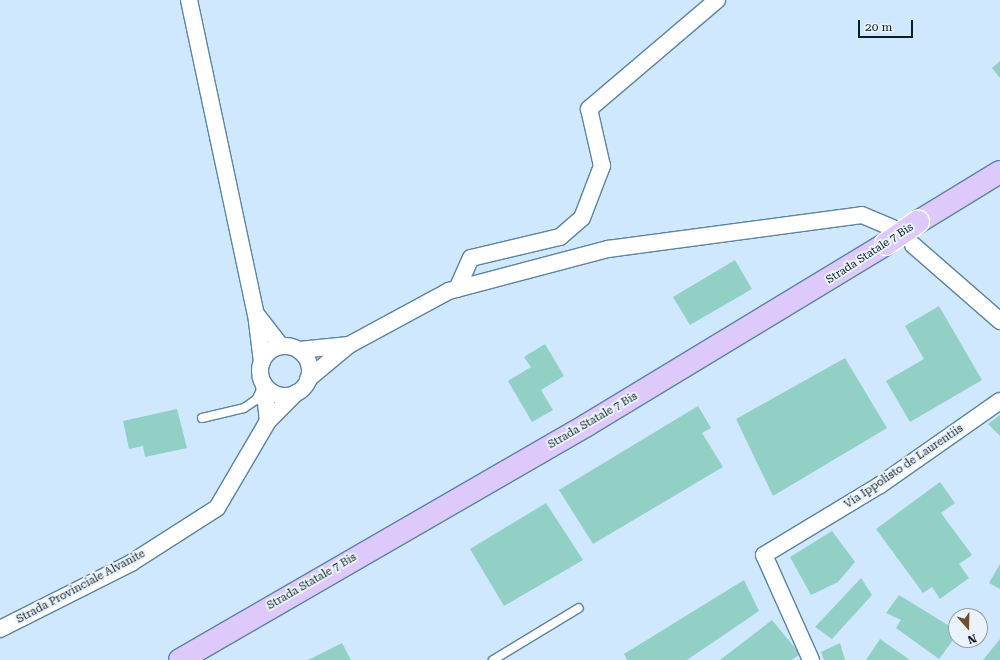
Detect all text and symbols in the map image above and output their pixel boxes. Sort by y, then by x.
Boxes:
scale bar [860,12,915,38]
text: 20 m [865,20,892,34]
street label: Strada Statale 7 Bis [824,221,916,287]
street label: Strada Statale 7 Bis [546,390,640,452]
street label: Via Ippolisto de Laurentiis [842,422,966,512]
street label: Strada Provinciale Alvanite [14,547,148,627]
street label: Strada Statale 7 Bis [265,551,359,613]
north arrow [948,608,988,648]
text: N [966,631,978,646]

